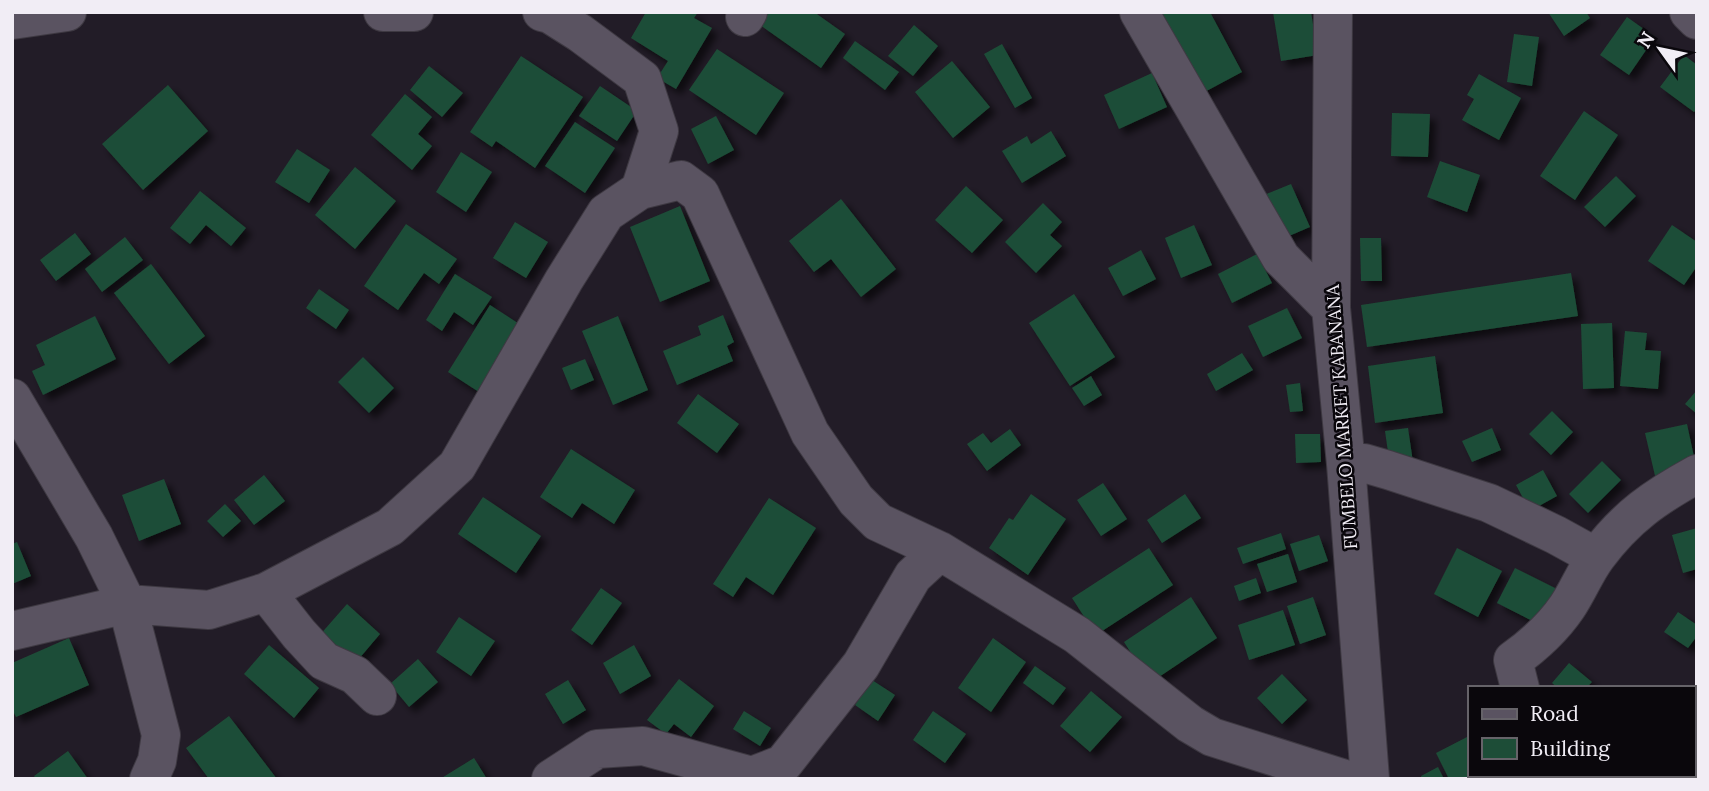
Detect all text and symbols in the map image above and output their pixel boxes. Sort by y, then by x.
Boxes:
north arrow [1625,14,1695,84]
text: N [1632,27,1660,52]
street label: FUMBELO MARKET KABANANA [1321,283,1362,550]
legend [1468,686,1695,777]
text: Road [1530,700,1579,727]
text: Building [1530,735,1610,762]

